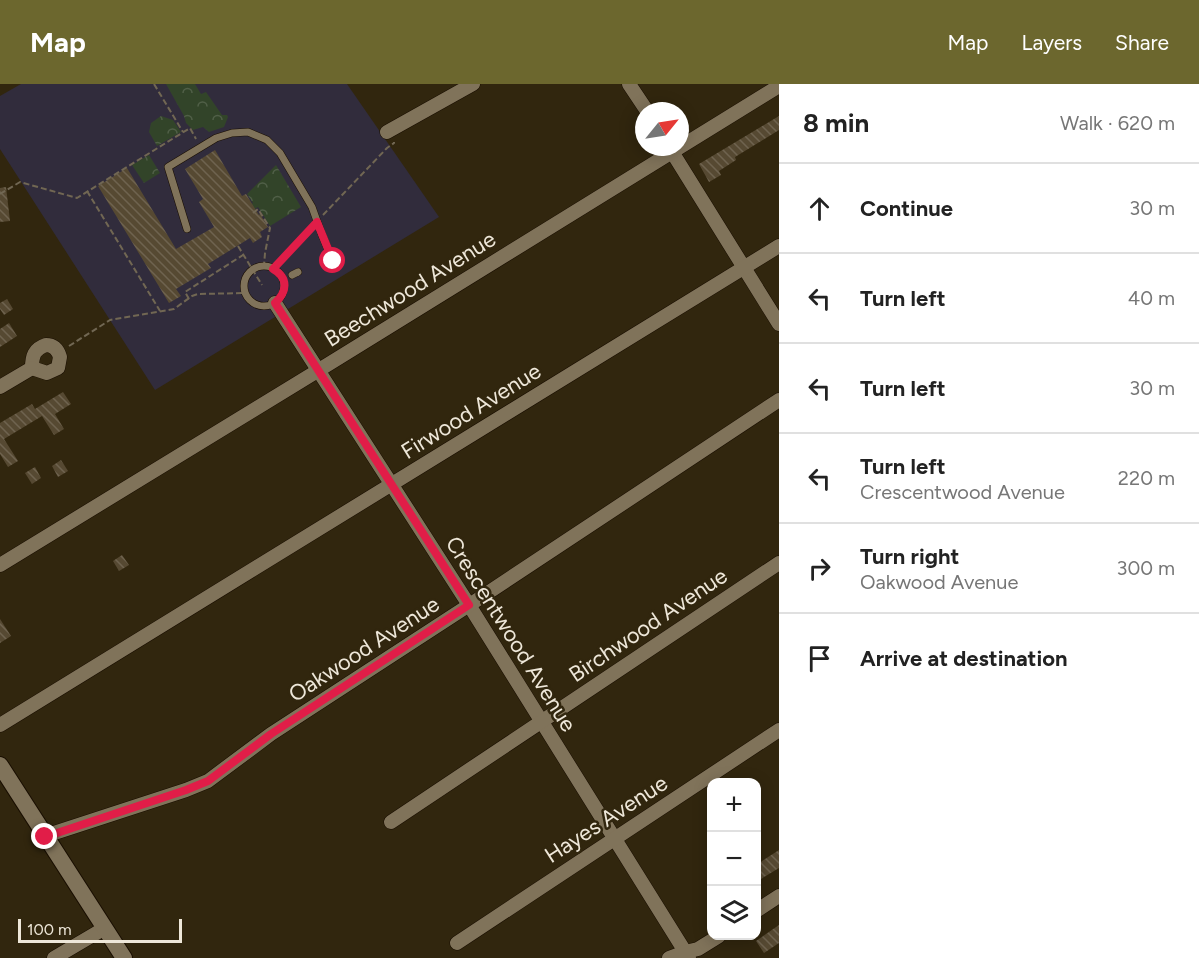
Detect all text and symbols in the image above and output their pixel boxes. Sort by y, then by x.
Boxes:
text: Map [30,25,86,59]
text: Map [948,30,988,55]
text: Layers [1021,30,1082,55]
text: Share [1115,30,1169,55]
north arrow [635,102,689,156]
text: 8 min [803,107,869,139]
text: Walk · 620 m [1060,111,1175,135]
icon: ahead [803,192,836,225]
text: Continue [860,195,953,222]
text: 30 m [1129,196,1175,220]
street label: Beechwood Avenue [319,225,501,353]
route start [319,247,345,273]
icon: left [803,282,836,315]
text: Turn left [860,285,946,312]
text: 40 m [1128,286,1175,310]
street label: Firwood Avenue [396,357,546,465]
icon: left [803,372,836,405]
text: Turn left [860,375,946,402]
text: 30 m [1129,376,1175,400]
text: Turn left [860,453,946,480]
icon: left [803,462,836,495]
text: 220 m [1118,466,1175,490]
text: Crescentwood Avenue [860,480,1065,504]
street label: Crescentwood Avenue [440,531,582,737]
text: Turn right [860,543,959,570]
icon: right [803,552,836,585]
text: 300 m [1117,556,1175,580]
street label: Birchwood Avenue [564,562,732,688]
text: Oakwood Avenue [860,570,1018,594]
street label: Oakwood Avenue [284,590,444,708]
icon: arrive [803,642,836,675]
text: Arrive at destination [860,645,1068,672]
street label: Hayes Avenue [540,769,672,869]
map controls [707,778,761,940]
button: + [707,778,761,832]
route end [31,823,57,849]
button: − [707,832,761,886]
button: layers [707,886,761,940]
scale bar [18,916,182,944]
text: 100 m [27,920,72,939]

